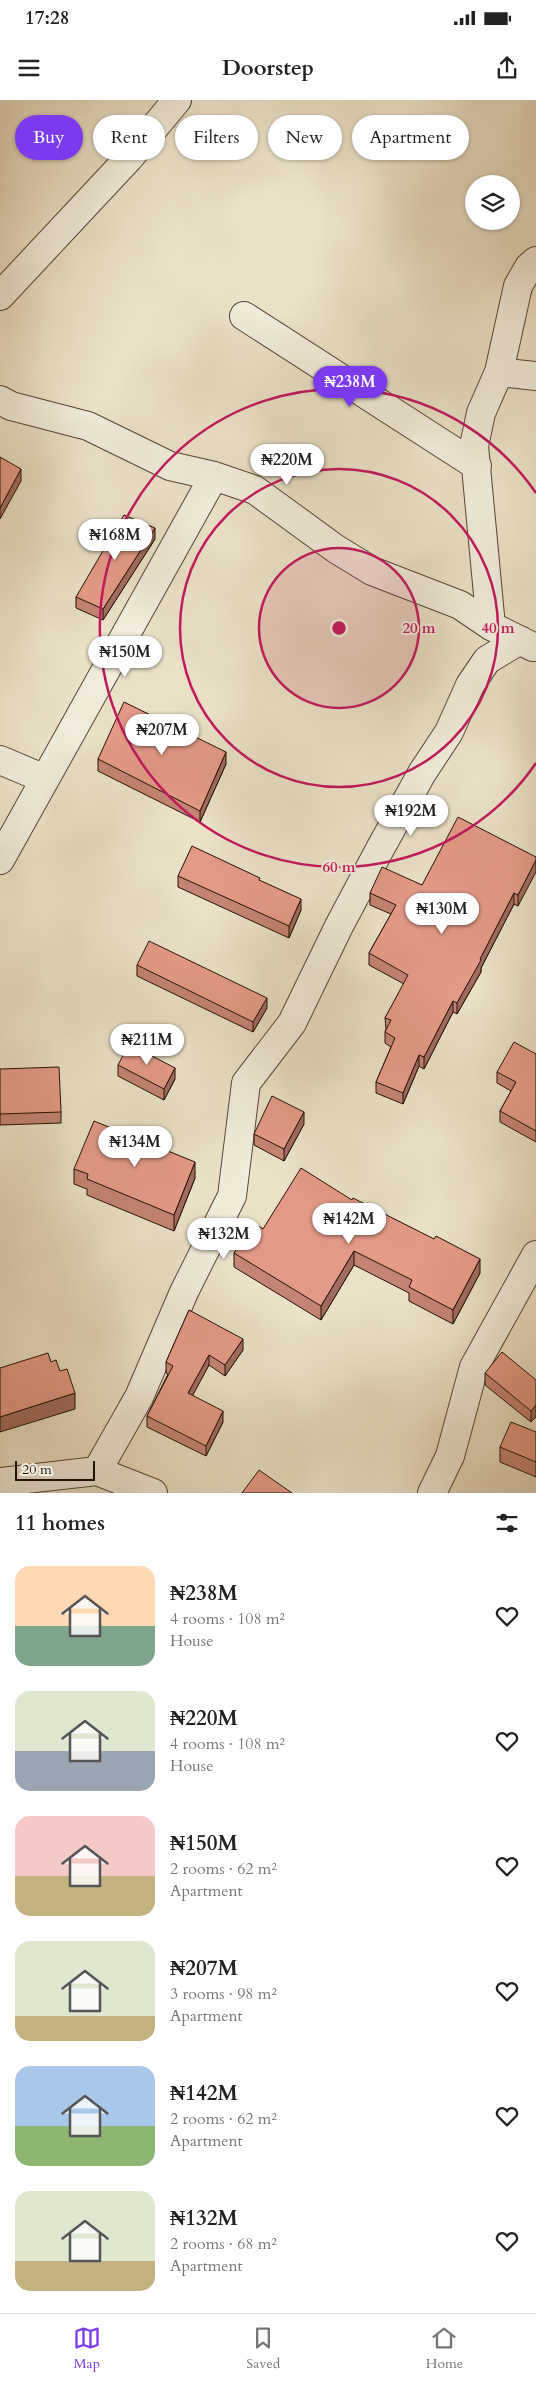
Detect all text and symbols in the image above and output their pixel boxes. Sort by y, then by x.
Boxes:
text: 17:28 [25,5,69,31]
text: Doorstep [222,53,314,83]
icon: menu [15,54,43,82]
icon: share [493,54,521,82]
chip: Buy [15,115,83,160]
chip: Rent [93,115,165,160]
chip: Filters [175,115,258,160]
chip: New [268,115,342,160]
chip: Apartment [352,115,469,160]
map controls [465,175,520,230]
button: layers [465,175,520,230]
pin: ₦238M [315,366,385,408]
text: ₦238M [324,371,376,393]
pin: ₦220M [252,444,322,486]
text: ₦220M [261,449,313,471]
pin: ₦168M [80,518,150,561]
text: ₦168M [89,524,141,546]
text: 20 m [402,618,436,638]
text: 40 m [481,618,515,638]
centre of rings [330,619,348,637]
pin: ₦150M [90,636,160,678]
text: ₦150M [99,641,151,663]
pin: ₦207M [127,714,197,756]
text: ₦207M [136,719,188,741]
pin: ₦192M [376,794,446,837]
text: ₦192M [385,800,437,822]
text: 60 m [322,857,356,877]
pin: ₦130M [407,892,477,935]
text: ₦130M [416,898,468,920]
pin: ₦211M [112,1024,182,1066]
text: ₦211M [121,1029,173,1051]
pin: ₦134M [100,1126,170,1168]
text: ₦134M [109,1131,161,1153]
pin: ₦142M [314,1202,384,1245]
text: ₦142M [323,1208,375,1230]
pin: ₦132M [189,1218,259,1260]
text: ₦132M [198,1223,250,1245]
scale bar [15,1458,95,1481]
text: 20 m [22,1460,52,1479]
text: 11 homes [15,1509,105,1538]
icon: filters [493,1509,521,1537]
text: ₦238M [170,1579,238,1608]
icon: home [55,1586,115,1646]
icon: heart [493,1602,521,1630]
text: 4 rooms · 108 m² [170,1608,285,1630]
text: House [170,1630,213,1652]
text: ₦220M [170,1704,238,1733]
icon: home [55,1711,115,1771]
icon: heart [493,1727,521,1755]
text: 4 rooms · 108 m² [170,1733,285,1755]
text: House [170,1755,213,1777]
text: ₦150M [170,1829,238,1858]
icon: home [55,1836,115,1896]
icon: heart [493,1852,521,1880]
text: 2 rooms · 62 m² [170,1858,277,1880]
text: Apartment [170,1880,243,1902]
text: ₦207M [170,1954,238,1983]
icon: home [55,1961,115,2021]
icon: heart [493,1977,521,2005]
text: 3 rooms · 98 m² [170,1983,277,2005]
text: Apartment [170,2005,243,2027]
text: ₦142M [170,2079,238,2108]
icon: home [55,2086,115,2146]
icon: heart [493,2102,521,2130]
text: 2 rooms · 62 m² [170,2108,277,2130]
text: Apartment [170,2130,243,2152]
text: ₦132M [170,2204,238,2233]
icon: home [55,2211,115,2271]
icon: heart [493,2227,521,2255]
text: 2 rooms · 68 m² [170,2233,277,2255]
text: Apartment [170,2255,243,2277]
tab: Map [73,2324,101,2373]
tab: Saved [246,2324,280,2373]
tab: Home [426,2324,463,2373]

